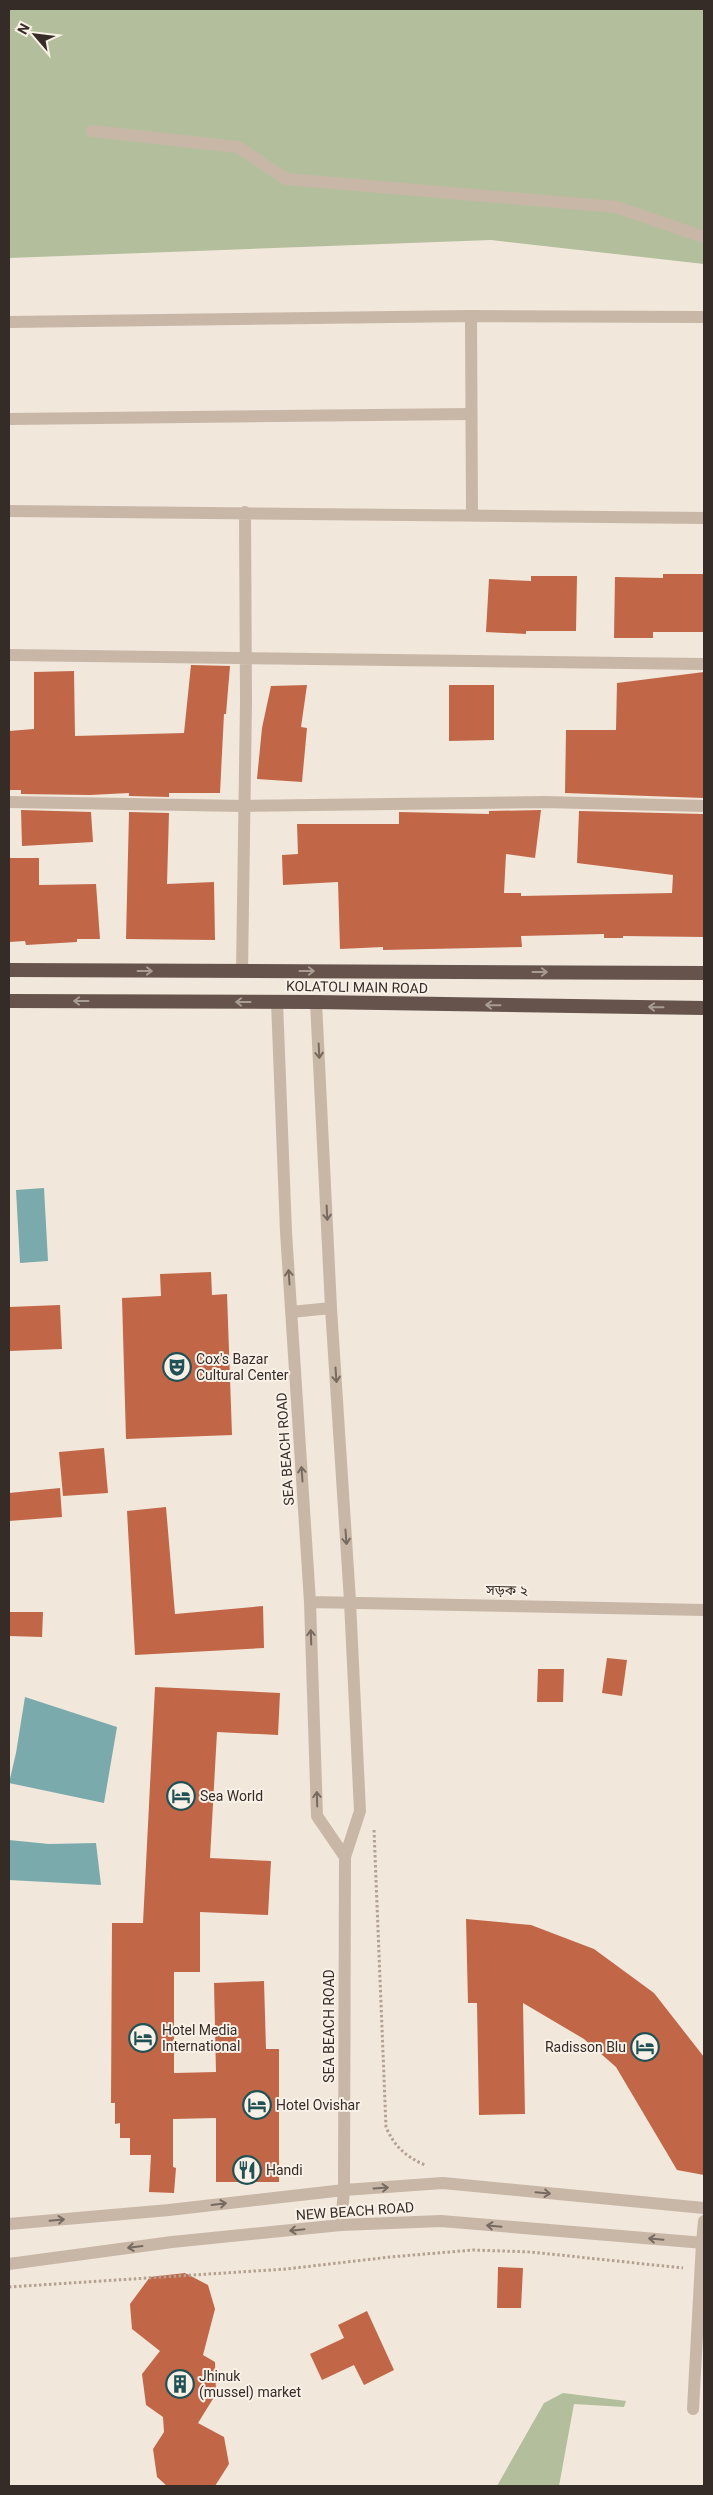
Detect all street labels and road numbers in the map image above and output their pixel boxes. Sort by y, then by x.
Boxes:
street label: KOLATOLI MAIN ROAD [286,978,428,996]
street label: SEA BEACH ROAD [273,1392,297,1506]
street label: সড়ক ২ [485,1582,529,1598]
street label: SEA BEACH ROAD [321,1969,337,2083]
street label: NEW BEACH ROAD [295,2199,415,2223]

